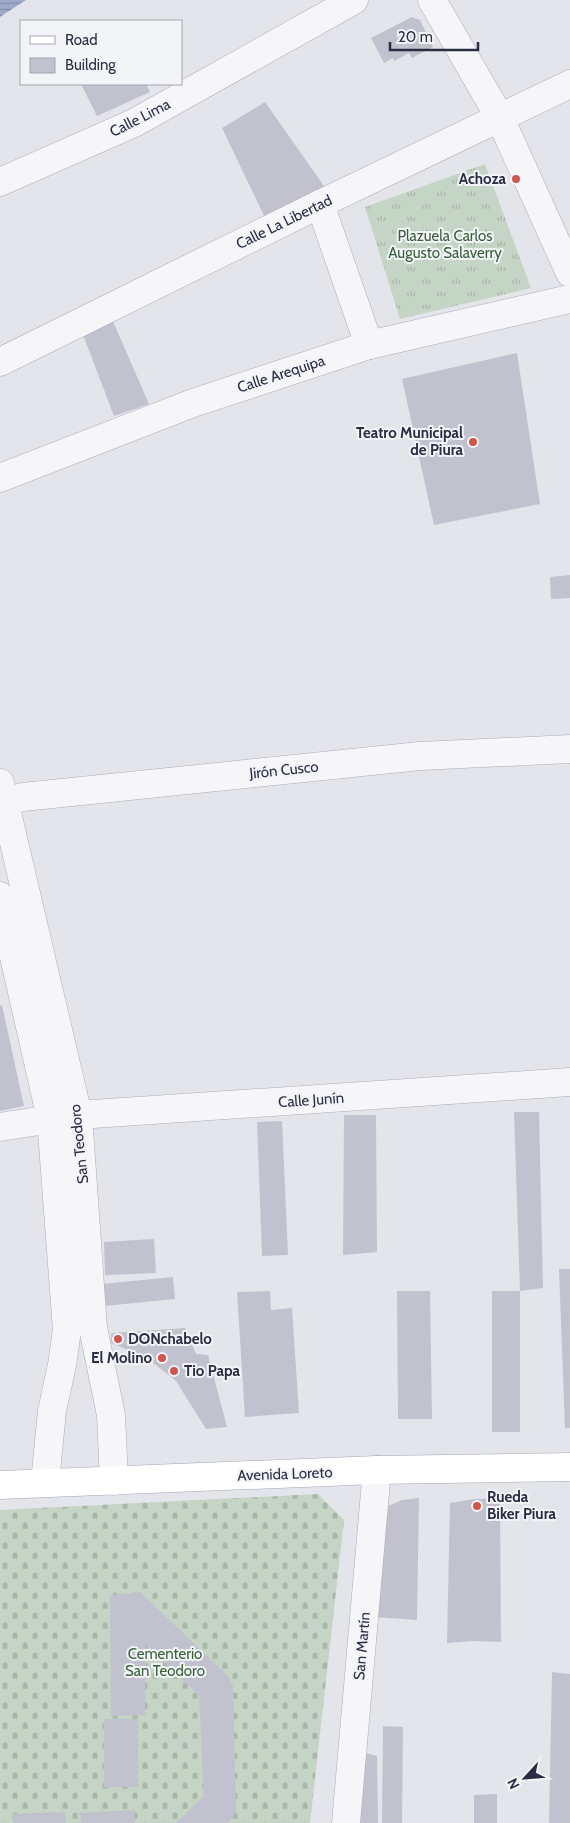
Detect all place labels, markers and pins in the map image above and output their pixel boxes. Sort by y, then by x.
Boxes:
place label: Achoza [459,170,507,188]
marker: Achoza [510,173,522,185]
place label: Teatro Municipal de Piura [356,424,464,459]
marker: Teatro Municipal de Piura [467,436,479,448]
place label: DONchabelo [128,1330,212,1348]
marker: DONchabelo [112,1333,124,1345]
place label: El Molino [91,1349,152,1367]
marker: El Molino [156,1352,168,1364]
place label: Tio Papa [184,1362,241,1380]
marker: Tio Papa [168,1365,180,1377]
place label: Rueda Biker Piura [487,1488,556,1523]
marker: Rueda Biker Piura [471,1500,483,1512]

